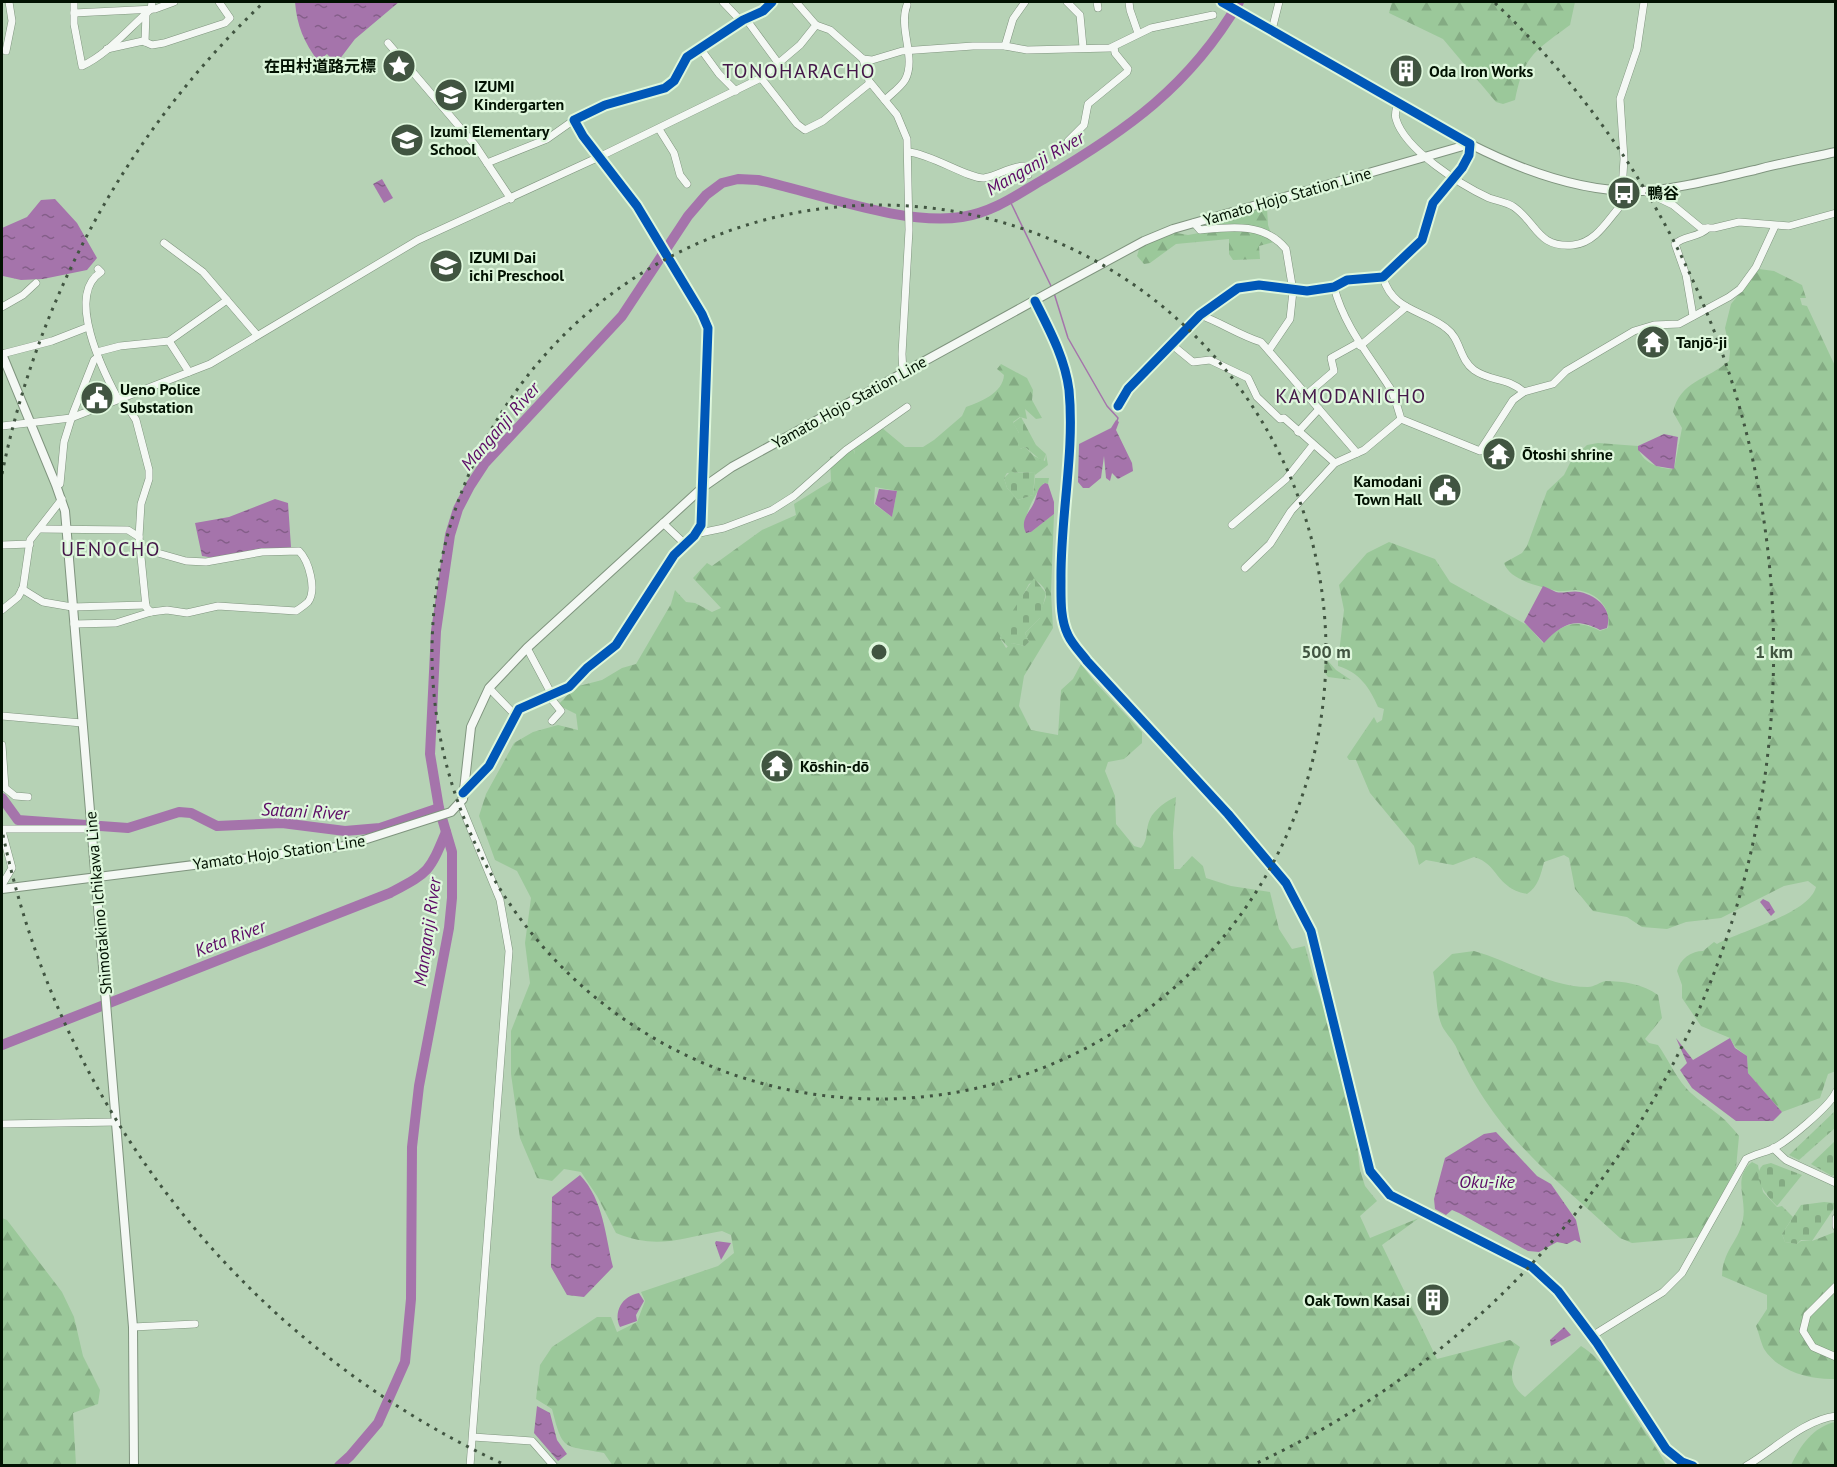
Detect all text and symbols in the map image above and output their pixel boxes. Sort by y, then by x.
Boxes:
place icon: 在田村道路元標 [381,48,417,84]
building icon: Oda Iron Works [1388,53,1424,89]
place label: 在田村道路元標 [264,56,376,76]
district label: TONOHARACHO [722,58,876,84]
place label: Oda Iron Works [1429,61,1533,81]
place label: IZUMI Kindergarten [474,76,564,114]
school or university icon: IZUMI Kindergarten [433,77,469,113]
place label: Izumi Elementary School [430,121,550,159]
school or university icon: Izumi Elementary School [389,122,425,158]
water label: Manganji River [982,125,1089,200]
street label: Yamato Hojo Station Line [1201,162,1373,230]
bus stop icon: 鴨谷 [1606,175,1642,211]
place label: 鴨谷 [1647,183,1679,203]
place label: IZUMI Dai ichi Preschool [469,247,564,285]
school or university icon: IZUMI Dai ichi Preschool [428,248,464,284]
temple icon: Tanjō-ji [1635,324,1671,360]
place label: Tanjō-ji [1676,332,1727,352]
street label: Yamato Hojo Station Line [768,351,930,453]
water label: Manganji River [455,376,545,475]
place label: Ueno Police Substation [120,379,200,417]
public building icon: Ueno Police Substation [79,380,115,416]
district label: KAMODANICHO [1275,383,1427,409]
temple icon: Ōtoshi shrine [1481,436,1517,472]
place label: Ōtoshi shrine [1522,444,1613,464]
place label: Kamodani Town Hall [1353,471,1422,509]
public building icon: Kamodani Town Hall [1427,472,1463,508]
district label: UENOCHO [61,536,161,562]
text: 500 m [1301,640,1351,663]
text: 1 km [1755,640,1793,663]
centre of rings [869,642,889,662]
temple icon: Kōshin-dō [759,748,795,784]
place label: Kōshin-dō [800,756,870,776]
water label: Satani River [261,797,350,825]
street label: Shimotakino Ichikawa Line [80,811,116,995]
street label: Yamato Hojo Station Line [192,830,366,874]
water label: Manganji River [408,875,446,988]
water label: Keta River [191,914,270,962]
water label: Oku-ike [1459,1170,1516,1193]
building icon: Oak Town Kasai [1415,1282,1451,1318]
place label: Oak Town Kasai [1304,1290,1410,1310]

